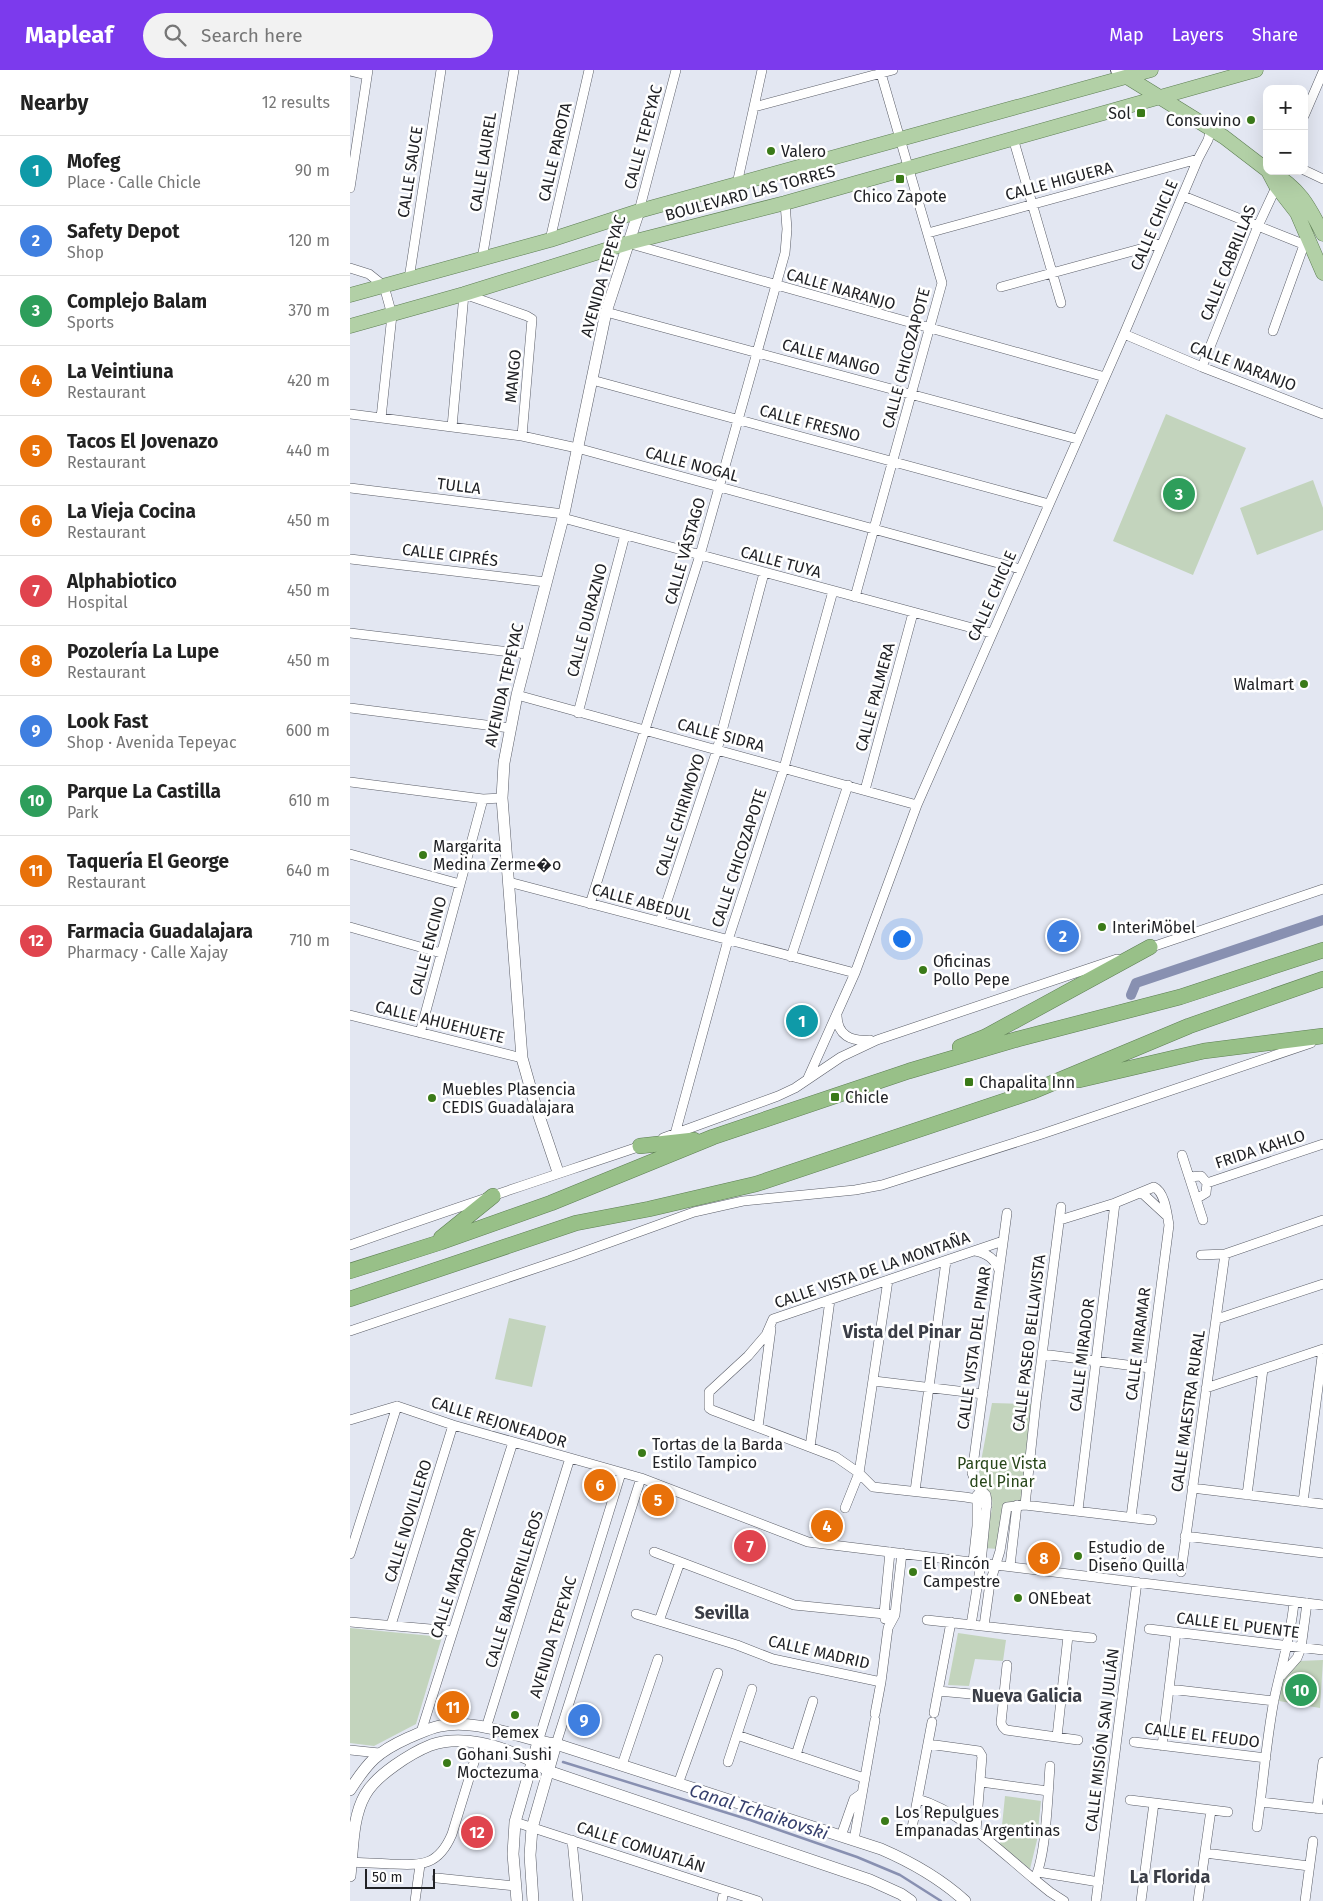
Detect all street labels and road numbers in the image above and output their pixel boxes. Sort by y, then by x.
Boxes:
street label: CALLE TEPEYAC [620,83,666,191]
street label: CALLE PAROTA [534,100,576,203]
street label: CALLE LAUREL [466,111,500,213]
street label: CALLE SAUCE [393,125,427,219]
street label: CALLE HIGUERA [1003,157,1116,204]
street label: BOULEVARD LAS TORRES [663,161,837,225]
street label: CALLE CHICLE [1126,177,1182,273]
street label: CALLE CABRILLAS [1196,202,1260,324]
street label: AVENIDA TEPEYAC [576,213,630,339]
street label: CALLE NARANJO [784,264,898,314]
street label: CALLE CHICOZAPOTE [878,286,934,430]
street label: CALLE MANGO [780,335,882,379]
street label: CALLE NARANJO [1187,337,1299,395]
street label: MANGO [501,348,525,404]
street label: CALLE FRESNO [758,400,862,446]
street label: CALLE NOGAL [643,442,741,486]
street label: TULLA [436,474,483,498]
street label: CALLE VÁSTAGO [660,495,709,607]
street label: CALLE CIPRÉS [401,539,500,570]
street label: CALLE TUYA [738,542,824,582]
street label: CALLE CHICLE [964,548,1020,644]
street label: CALLE DURAZNO [563,561,611,679]
street label: AVENIDA TEPEYAC [481,621,527,749]
street label: CALLE PALMERA [851,640,899,754]
street label: CALLE SIDRA [675,714,767,756]
street label: CALLE CHIRIMOYO [651,751,709,879]
street label: CALLE CHICOZAPOTE [708,786,770,930]
street label: CALLE ABEDUL [590,879,694,925]
street label: CALLE ENCINO [406,894,450,998]
street label: CALLE AHUEHUETE [373,997,507,1047]
street label: FRIDA KAHLO [1213,1126,1307,1172]
street label: CALLE VISTA DE LA MONTAÑA [772,1227,973,1312]
street label: CALLE PASEO BELLAVISTA [1009,1252,1049,1433]
street label: CALLE VISTA DEL PINAR [953,1265,995,1431]
street label: CALLE MIRAMAR [1122,1286,1154,1402]
street label: CALLE MIRADOR [1066,1297,1098,1413]
street label: CALLE MAESTRA RURAL [1167,1329,1209,1493]
street label: CALLE REJONEADOR [429,1392,569,1452]
street label: CALLE NOVILLERO [380,1457,436,1585]
street label: CALLE BANDERILLEROS [481,1508,547,1670]
street label: CALLE MATADOR [426,1525,480,1641]
street label: AVENIDA TEPEYAC [525,1574,581,1700]
street label: CALLE EL PUENTE [1175,1608,1301,1642]
street label: CALLE MADRID [766,1631,872,1673]
street label: CALLE MISIÓN SAN JULIÁN [1080,1647,1123,1833]
street label: CALLE EL FEUDO [1143,1719,1261,1751]
street label: CALLE COMUATLÁN [574,1816,708,1877]

